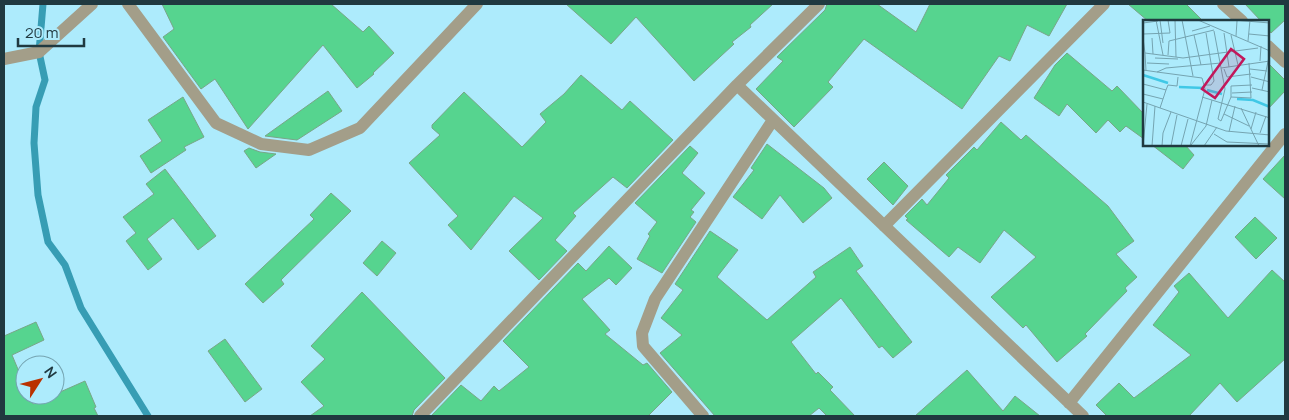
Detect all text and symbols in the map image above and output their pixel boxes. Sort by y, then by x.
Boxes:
scale bar [18,15,84,47]
inset map [1143,20,1269,146]
text: 20 m [25,22,58,43]
north arrow [15,355,65,405]
text: N [40,362,62,382]

